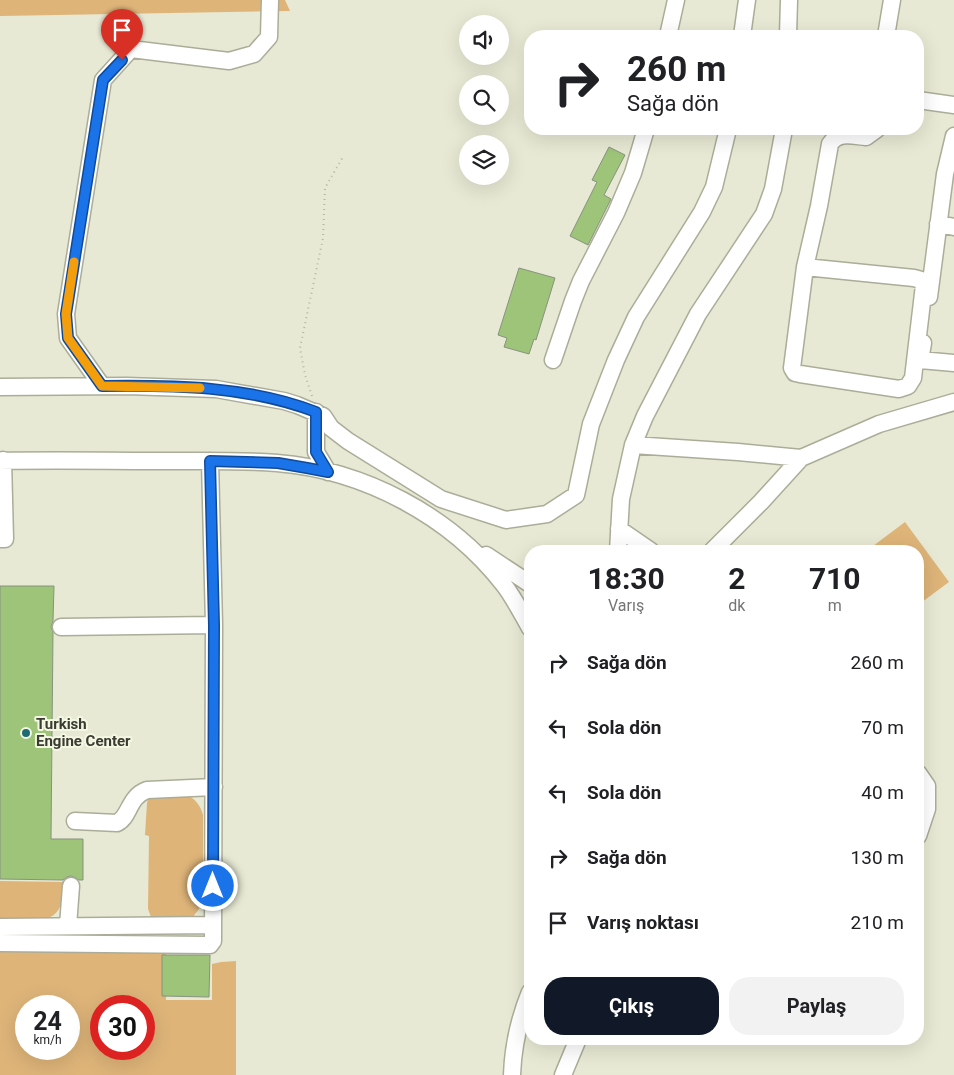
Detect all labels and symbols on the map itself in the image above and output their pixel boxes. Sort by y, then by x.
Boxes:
pin [101,9,143,60]
place label: Turkish Engine Center [36,715,131,750]
marker: Turkish Engine Center [20,727,32,739]
position arrow [186,859,238,911]
speed limit sign: 30 [90,995,155,1060]

